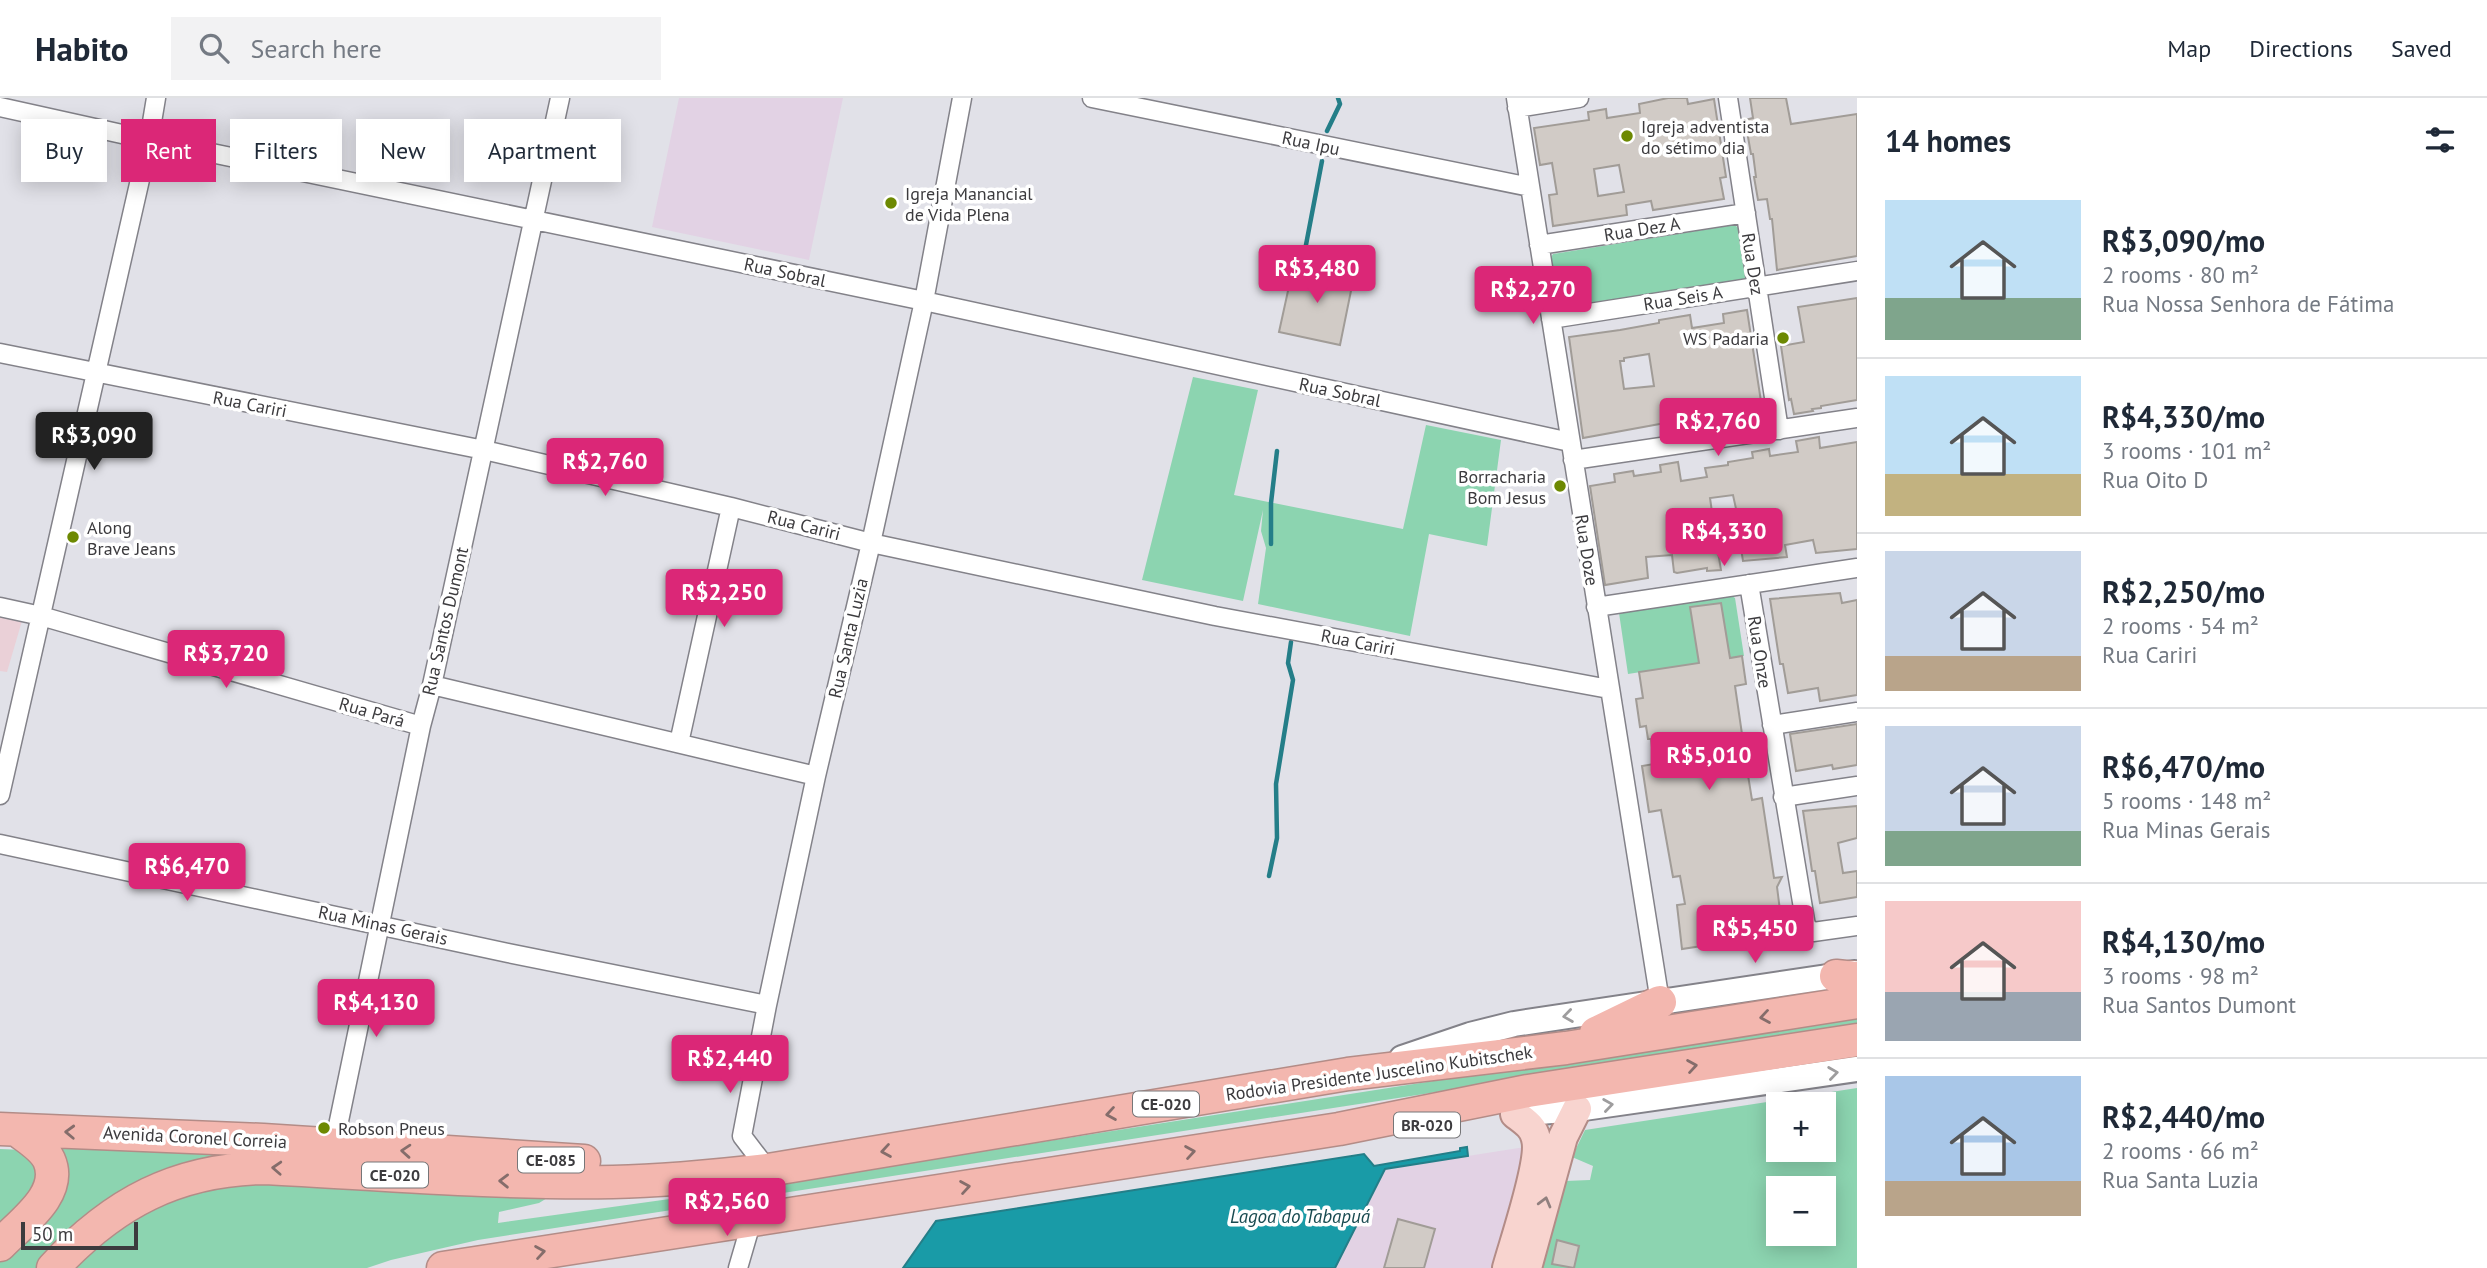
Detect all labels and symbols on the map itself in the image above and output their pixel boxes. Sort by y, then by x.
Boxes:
place label: Igreja adventista do sétimo dia [1641,115,1769,159]
street label: Rua Ipu [1280,126,1342,160]
marker: Igreja adventista do sétimo dia [1619,128,1635,144]
place label: Igreja Manancial de Vida Plena [905,182,1033,226]
marker: Igreja Manancial de Vida Plena [883,195,899,211]
street label: Rua Dez A [1602,212,1682,246]
street label: Rua Dez [1737,231,1769,297]
pin: R$3,480 [1252,246,1382,305]
street label: Rua Sobral [742,252,829,292]
pin: R$2,270 [1468,266,1598,326]
street label: Rua Seis A [1642,280,1725,316]
place label: WS Padaria [1683,327,1769,350]
marker: WS Padaria [1775,330,1791,346]
street label: Rua Sobral [1297,372,1384,412]
street label: Rua Cariri [211,386,289,422]
pin: R$2,760 [1653,398,1783,458]
pin: R$3,090 [29,412,159,472]
pin: R$2,760 [540,438,670,498]
place label: Borracharia Bom Jesus [1458,465,1546,509]
marker: Borracharia Bom Jesus [1552,478,1568,494]
street label: Rua Cariri [765,505,843,545]
pin: R$4,330 [1659,508,1789,568]
street label: Rua Doze [1570,513,1604,587]
place label: Along Brave Jeans [87,516,176,560]
marker: Along Brave Jeans [65,529,81,545]
street label: Rua Santos Dumont [417,544,473,698]
pin: R$2,250 [659,570,789,629]
street label: Rua Santa Luzia [823,576,873,700]
street label: Rua Onze [1743,614,1777,690]
street label: Rua Cariri [1319,624,1397,660]
pin: R$3,720 [161,630,291,690]
street label: Rua Pará [336,692,408,732]
pin: R$5,010 [1644,732,1774,792]
pin: R$6,470 [122,844,252,903]
street label: Rua Minas Gerais [316,900,450,950]
pin: R$5,450 [1690,906,1820,965]
pin: R$4,130 [311,979,441,1039]
one-way arrow [1562,1008,1574,1023]
one-way arrow [1759,1009,1771,1024]
pin: R$2,440 [665,1035,795,1095]
street label: Rodovia Presidente Juscelino Kubitschek [1224,1040,1534,1106]
one-way arrow [1686,1058,1698,1073]
one-way arrow [1827,1066,1839,1081]
road number: CE-020 [1133,1092,1199,1116]
one-way arrow [1602,1098,1613,1113]
one-way arrow [1105,1106,1116,1121]
road number: BR-020 [1394,1113,1460,1138]
place label: Robson Pneus [338,1117,445,1140]
marker: Robson Pneus [316,1120,332,1136]
street label: Avenida Coronel Correia [102,1121,288,1153]
one-way arrow [64,1124,75,1139]
one-way arrow [880,1143,892,1158]
one-way arrow [400,1144,411,1159]
one-way arrow [1184,1145,1196,1160]
road number: CE-085 [518,1148,584,1172]
one-way arrow [271,1161,282,1176]
road number: CE-020 [362,1162,428,1188]
one-way arrow [498,1173,509,1188]
pin: R$2,560 [662,1178,792,1238]
one-way arrow [959,1180,971,1195]
one-way arrow [1537,1196,1552,1208]
water label: Lagoa do Tabapuá [1230,1204,1371,1228]
scale bar [21,1219,138,1251]
one-way arrow [534,1245,545,1260]

